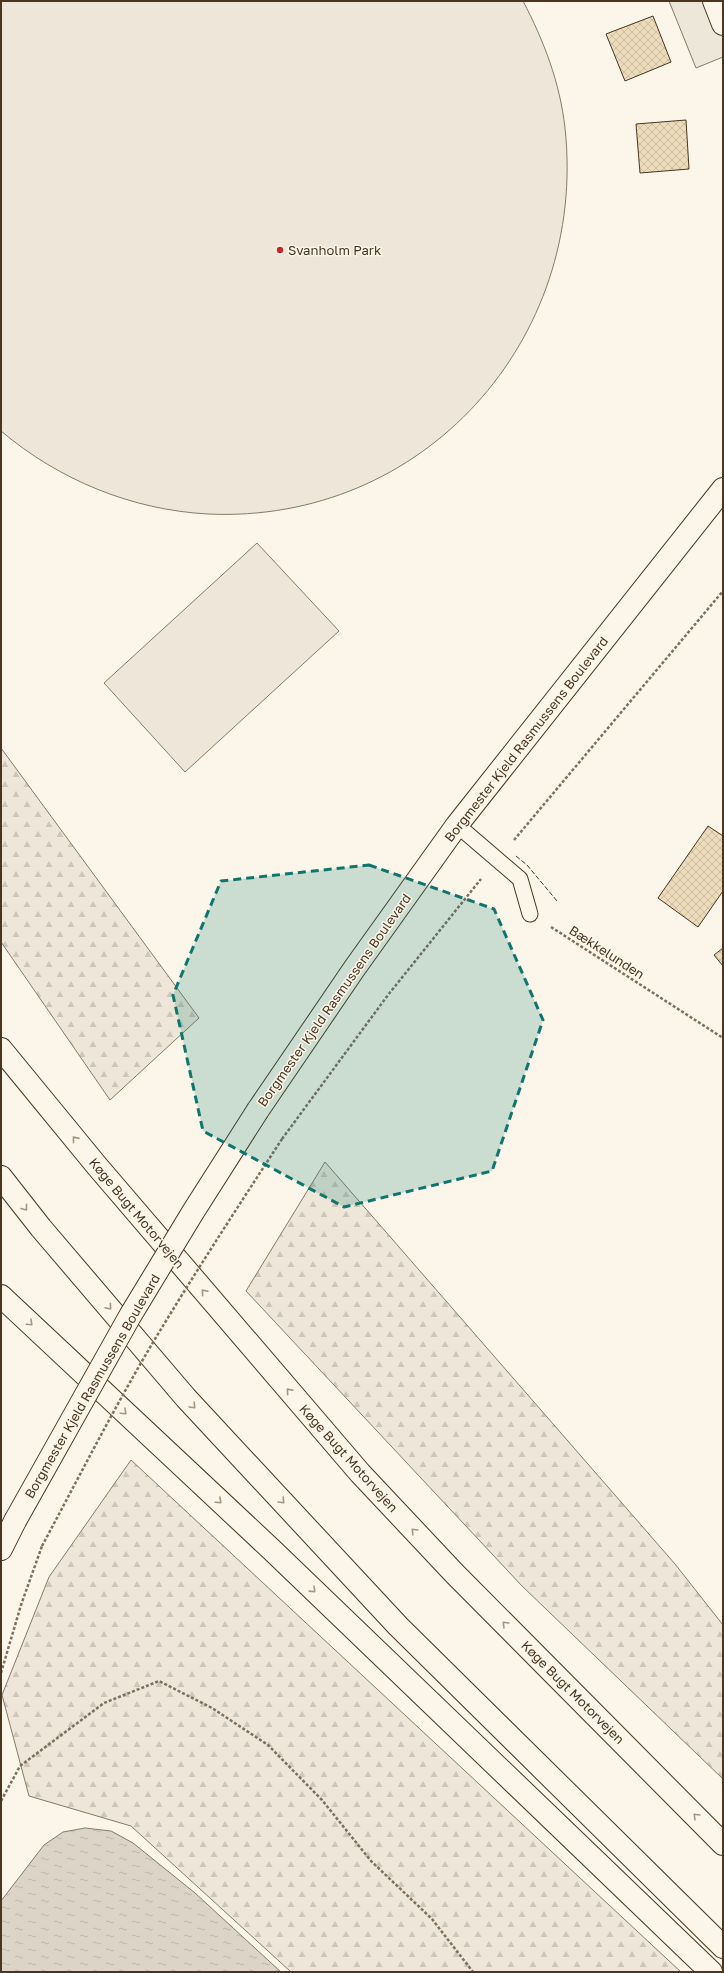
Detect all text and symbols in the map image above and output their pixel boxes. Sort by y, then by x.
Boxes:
place label: Svanholm Park [288,242,382,258]
marker: Svanholm Park [275,245,285,255]
street label: Borgmester Kjeld Rasmussens Boulevard [441,633,611,845]
street label: Borgmester Kjeld Rasmussens Boulevard [254,890,414,1110]
street label: Bækkelunden [566,922,648,982]
one-way arrow [72,1137,79,1144]
street label: Køge Bugt Motorvejen [86,1154,188,1272]
one-way arrow [21,1203,28,1210]
street label: Borgmester Kjeld Rasmussens Boulevard [21,1271,163,1501]
one-way arrow [202,1289,209,1297]
one-way arrow [104,1303,111,1310]
one-way arrow [25,1318,33,1325]
one-way arrow [286,1388,293,1395]
one-way arrow [189,1401,196,1409]
street label: Køge Bugt Motorvejen [296,1401,402,1515]
one-way arrow [119,1407,127,1415]
one-way arrow [214,1496,222,1504]
one-way arrow [277,1496,285,1504]
one-way arrow [412,1528,419,1536]
one-way arrow [309,1585,316,1592]
one-way arrow [502,1621,510,1629]
street label: Køge Bugt Motorvejen [518,1637,628,1747]
one-way arrow [693,1813,700,1821]

